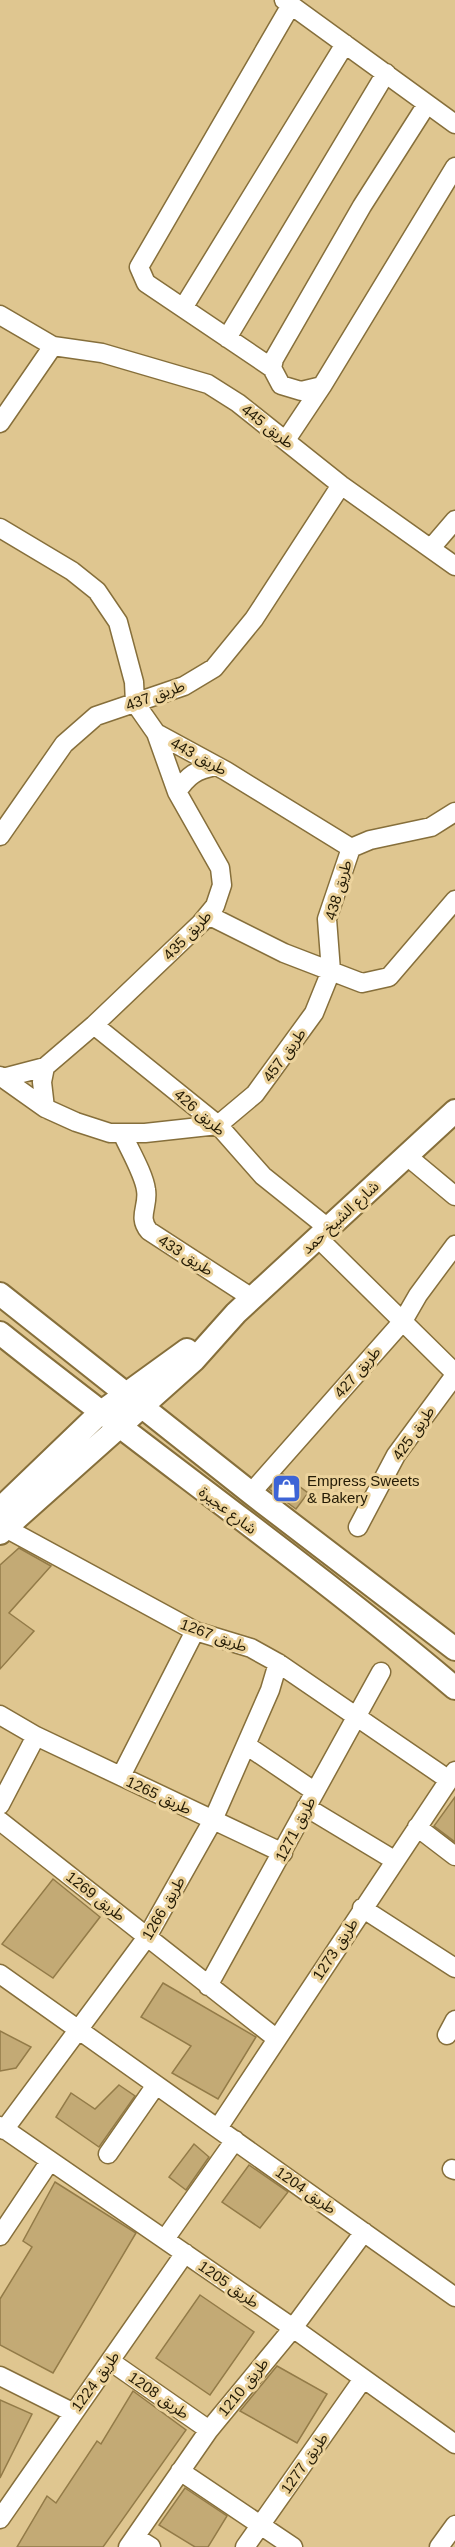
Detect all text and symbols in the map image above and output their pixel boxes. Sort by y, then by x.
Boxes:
street label: طريق 445 [237,400,297,453]
street label: طريق 437 [123,677,187,715]
street label: طريق 443 [167,734,230,780]
street label: طريق 438 [321,858,357,922]
street label: طريق 435 [160,907,216,964]
street label: طريق 457 [259,1025,311,1086]
street label: طريق 426 [170,1085,229,1140]
street label: شارع الشيخ حمد [298,1177,385,1260]
street label: طريق 433 [155,1231,216,1281]
street label: طريق 427 [330,1343,385,1402]
street label: طريق 425 [388,1403,439,1464]
place label: Empress Sweets & Bakery [307,1472,420,1506]
shop icon: Empress Sweets & Bakery [270,1473,302,1505]
street label: شارع عجيرة [194,1483,260,1540]
street label: طريق 1267 [178,1615,250,1657]
street label: طريق 1265 [123,1773,194,1819]
street label: طريق 1271 [272,1794,320,1865]
street label: طريق 1269 [62,1868,129,1926]
street label: طريق 1266 [138,1874,190,1943]
street label: طريق 1273 [309,1915,363,1984]
street label: طريق 1204 [271,2163,339,2219]
street label: طريق 1205 [194,2257,262,2313]
street label: طريق 1224 [68,2348,124,2415]
street label: طريق 1210 [214,2355,273,2421]
street label: طريق 1208 [124,2368,192,2424]
street label: طريق 1277 [277,2430,333,2498]

